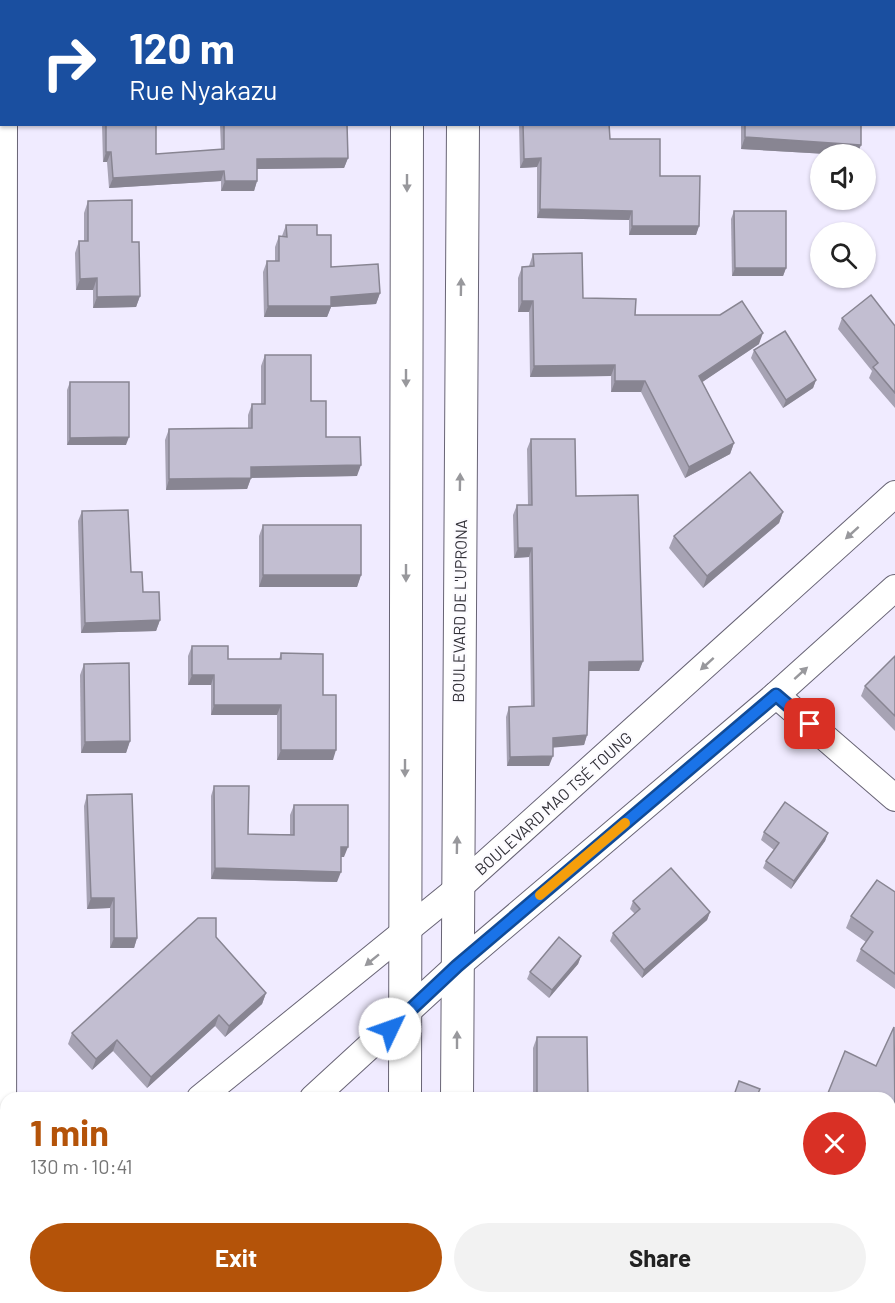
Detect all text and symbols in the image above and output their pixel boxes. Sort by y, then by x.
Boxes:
text: 120 m [129,22,235,72]
icon: right [30,24,108,102]
text: Rue Nyakazu [129,73,278,105]
map controls [810,144,876,288]
button: sound [810,144,876,210]
one-way arrow [402,173,412,192]
button: search [810,222,876,288]
one-way arrow [457,277,466,296]
one-way arrow [401,368,411,387]
one-way arrow [455,472,465,491]
street label: BOULEVARD DE L'UPRONA [448,519,470,703]
one-way arrow [844,526,859,540]
one-way arrow [401,563,411,582]
one-way arrow [700,657,715,670]
one-way arrow [793,666,808,680]
pin [784,698,835,749]
icon: arrive [793,707,826,740]
street label: BOULEVARD MAO TSÉ TOUNG [471,728,635,878]
one-way arrow [400,758,410,777]
one-way arrow [452,835,461,854]
one-way arrow [365,954,380,966]
position arrow [358,997,422,1061]
one-way arrow [452,1030,462,1049]
text: 1 min [30,1110,109,1153]
button: close [803,1112,866,1175]
text: 130 m · 10:41 [30,1154,133,1178]
button: Exit [30,1223,442,1292]
button: Share [454,1223,866,1292]

